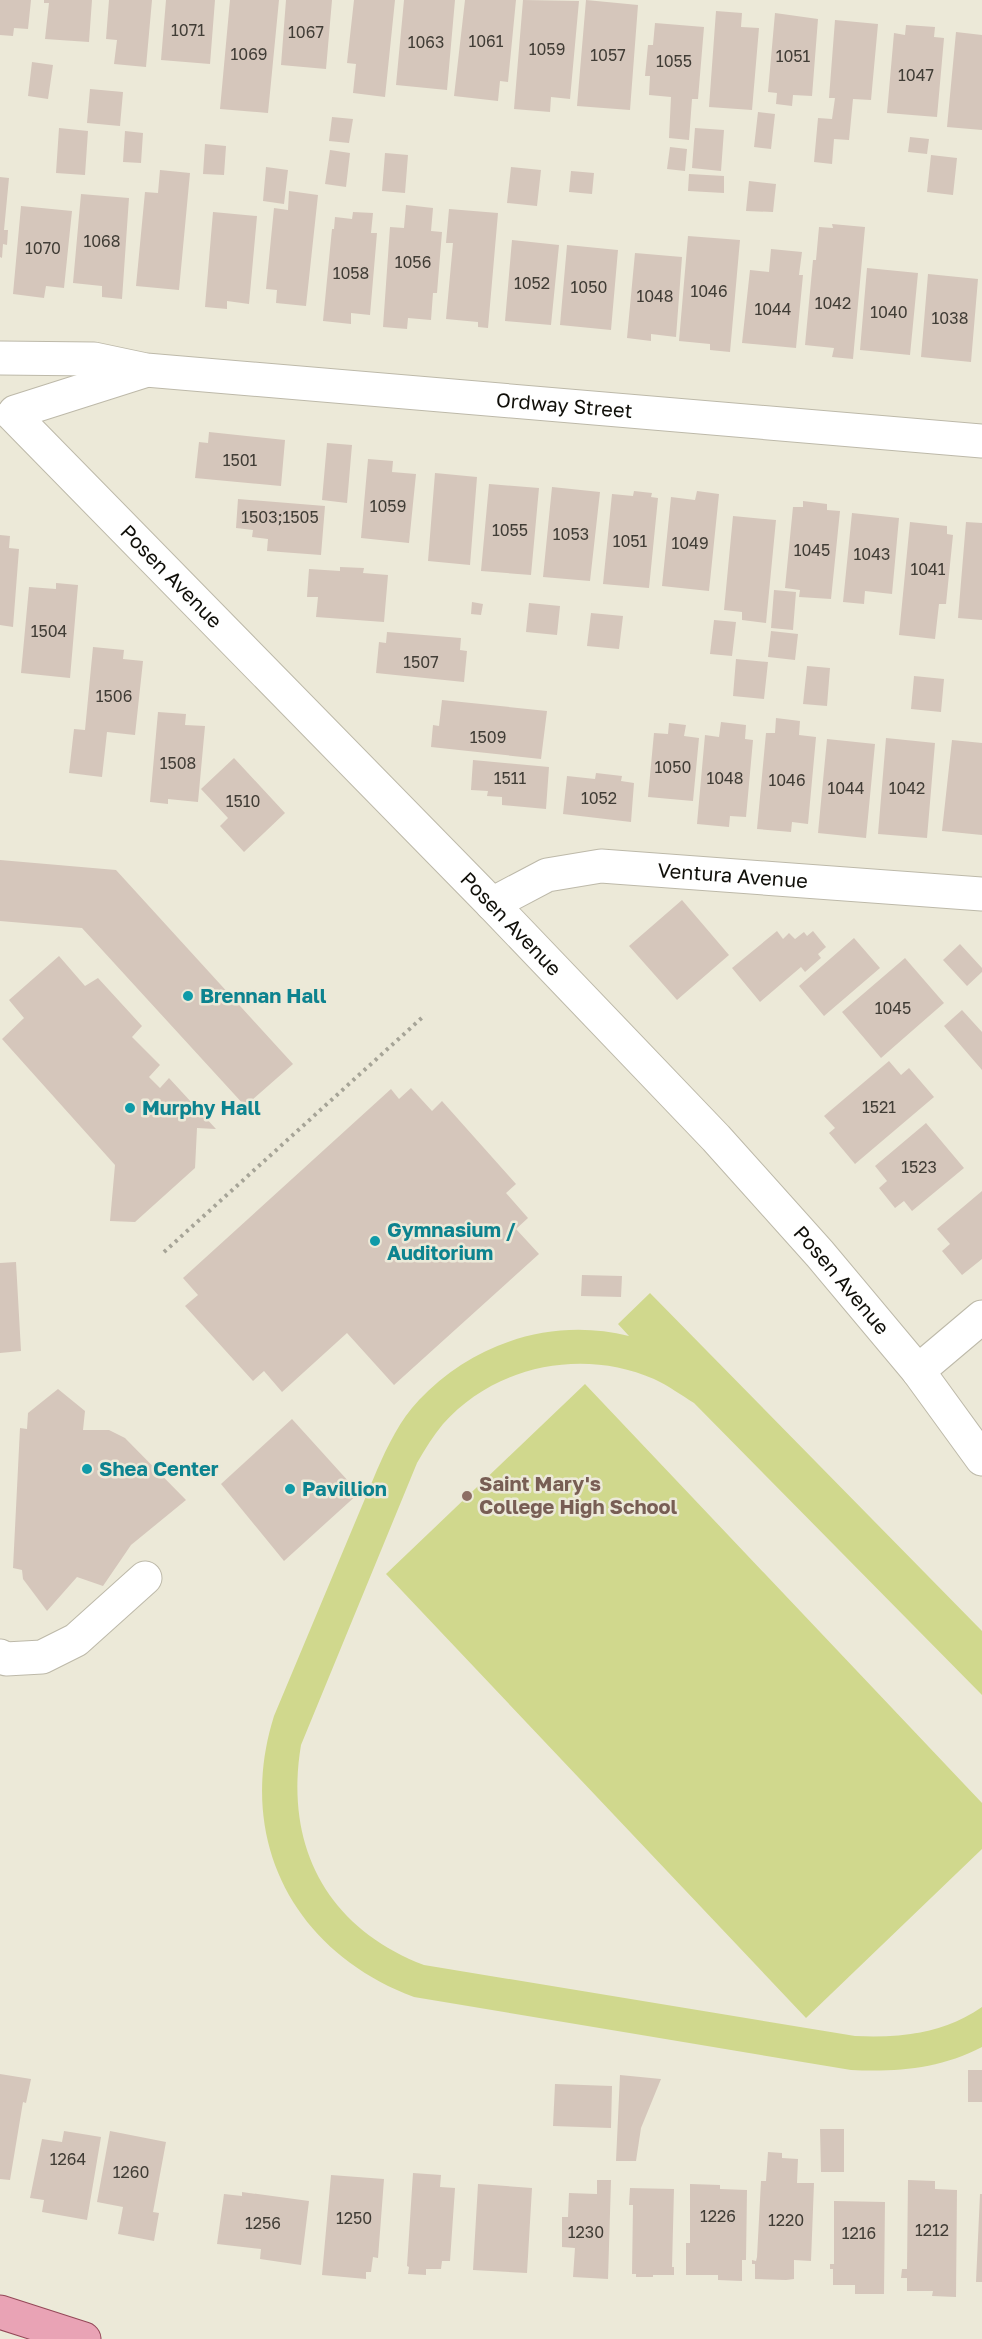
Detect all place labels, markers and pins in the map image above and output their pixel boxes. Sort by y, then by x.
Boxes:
place label: Brennan Hall [200,983,327,1007]
marker: Brennan Hall [181,989,195,1003]
place label: Murphy Hall [142,1095,261,1119]
marker: Murphy Hall [123,1101,137,1115]
place label: Gymnasium / Auditorium [387,1217,516,1264]
marker: Gymnasium / Auditorium [368,1234,382,1248]
place label: Shea Center [99,1456,219,1480]
marker: Shea Center [80,1462,94,1476]
place label: Saint Mary's College High School [479,1471,677,1518]
place label: Pavillion [302,1476,387,1500]
marker: Pavillion [283,1482,297,1496]
marker: Saint Mary's College High School [460,1489,474,1503]

